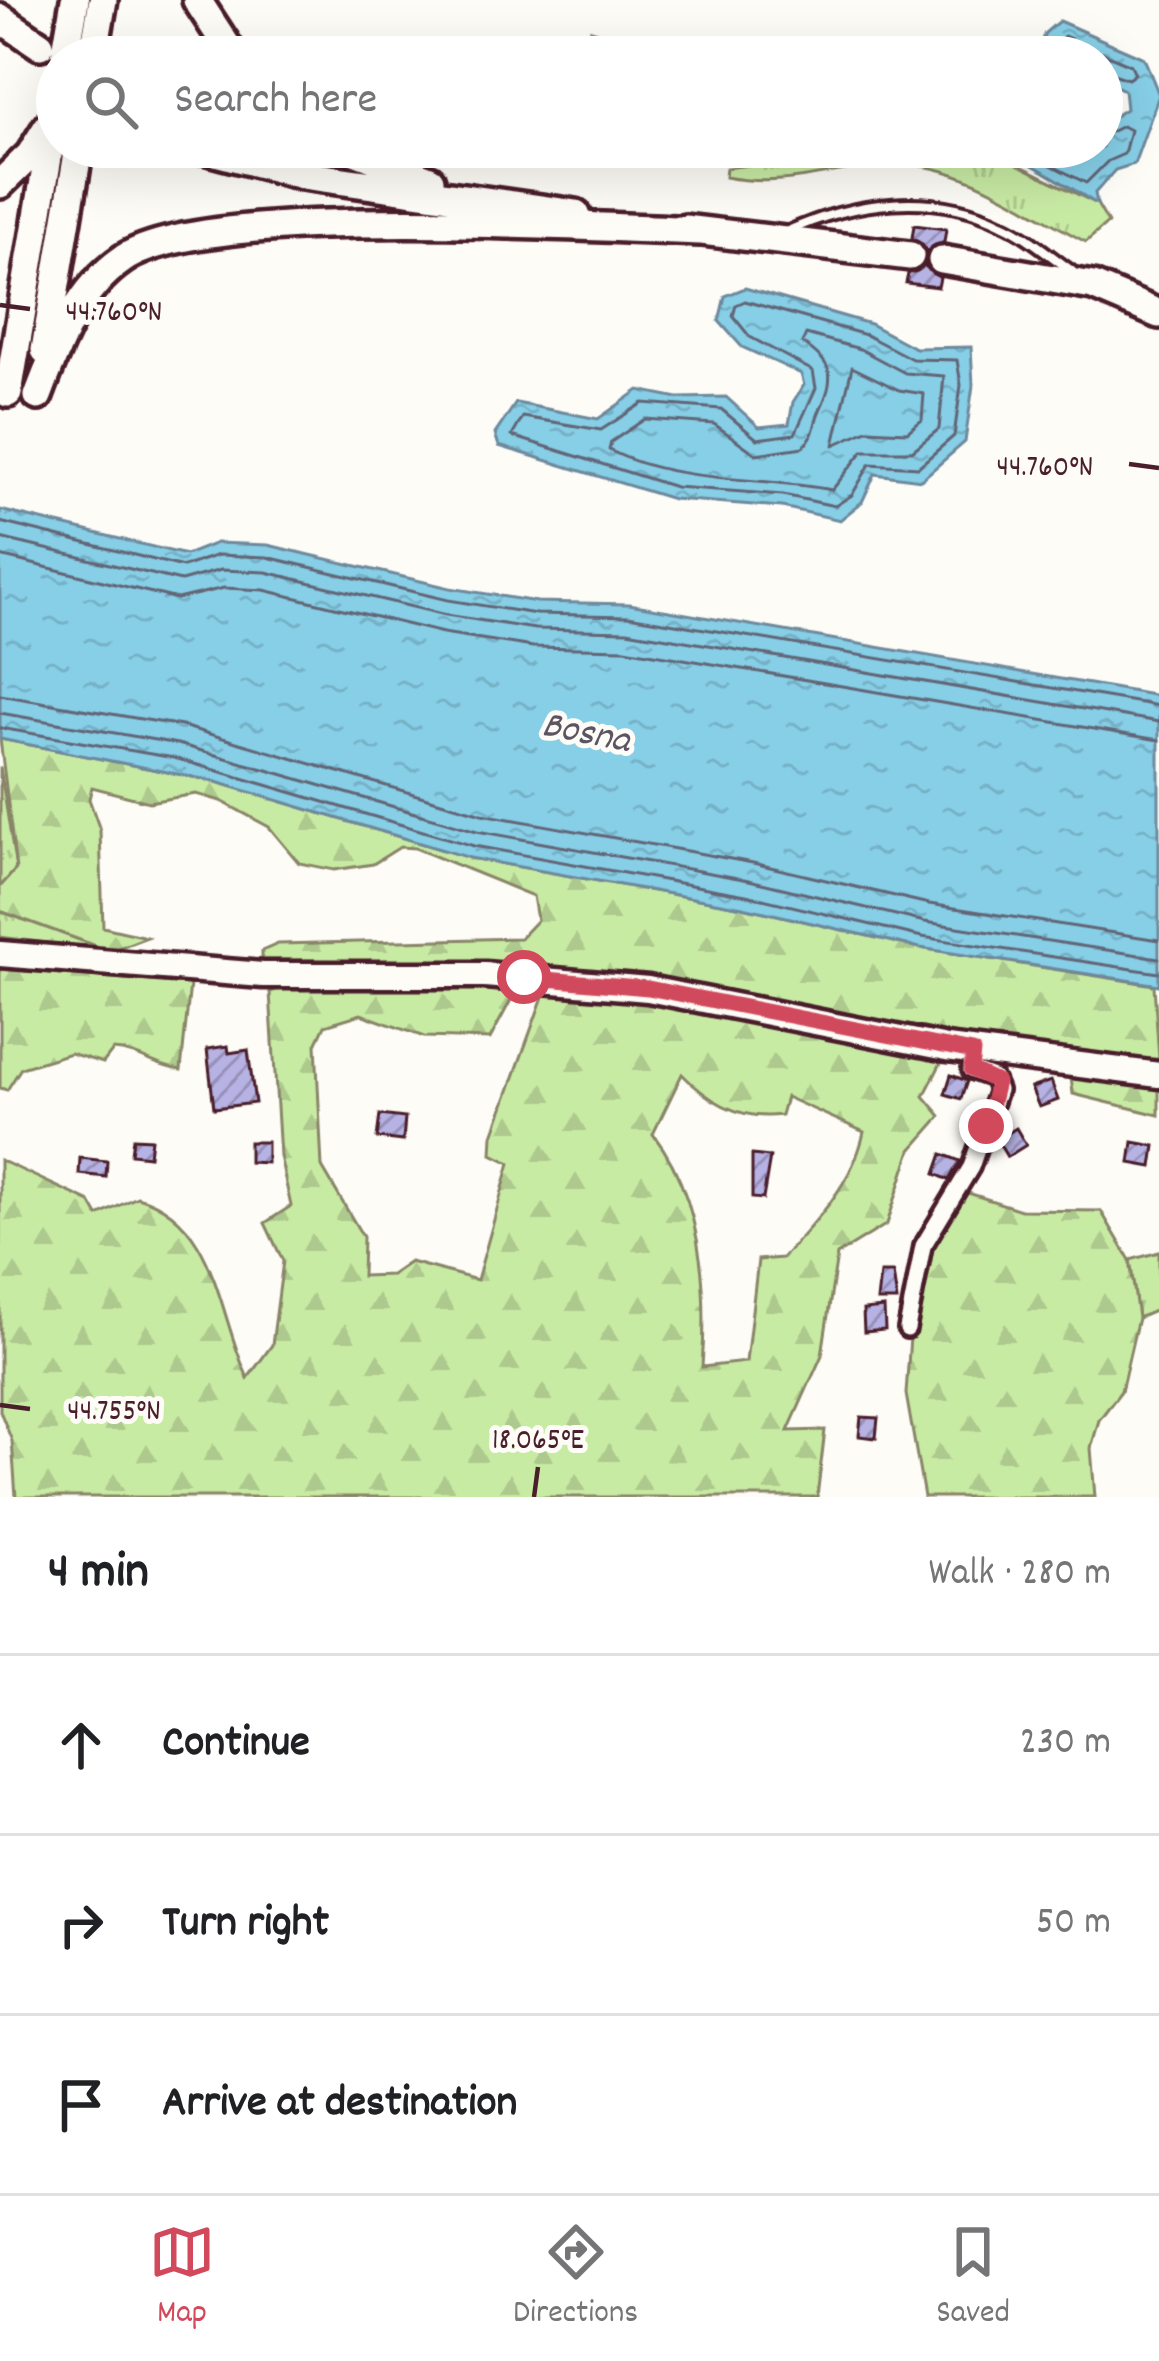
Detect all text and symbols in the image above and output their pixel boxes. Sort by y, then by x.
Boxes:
search box [36,36,1123,168]
icon: search [78,69,144,135]
text: Search here [174,70,377,134]
text: 44.760°N [66,293,162,336]
text: 44.760°N [997,448,1093,491]
water label: Bosna [537,700,636,771]
route start [497,950,551,1004]
route end [959,1099,1013,1153]
text: 44.755°N [67,1392,161,1435]
text: 18.065°E [492,1421,584,1464]
text: 4 min [48,1539,149,1611]
text: Walk · 280 m [929,1548,1111,1603]
icon: ahead [48,1712,114,1778]
text: Continue [162,1713,310,1777]
text: 230 m [1020,1717,1111,1772]
icon: right [48,1892,114,1958]
text: Turn right [162,1893,329,1957]
text: 50 m [1036,1897,1111,1952]
icon: arrive [48,2072,114,2138]
text: Arrive at destination [162,2073,517,2137]
tab: Map [149,2219,215,2338]
tab: Directions [513,2219,638,2338]
tab: Saved [936,2219,1010,2338]

